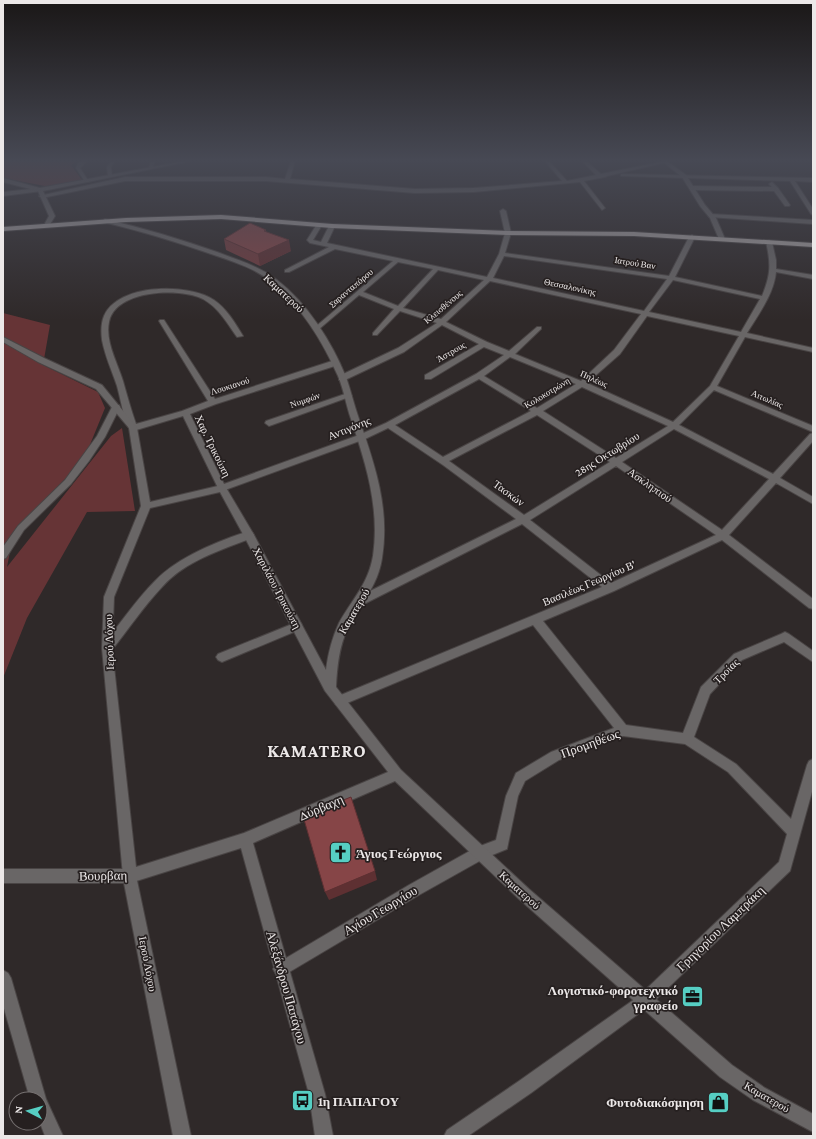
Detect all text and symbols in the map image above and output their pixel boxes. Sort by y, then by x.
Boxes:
street label: Ιατρού Βαν [614,255,656,271]
street label: Σαρανταπόρου [327,266,375,309]
street label: Καματερού [261,271,307,316]
street label: Θεσσαλονίκης [543,277,597,297]
street label: Κλεισθένους [422,288,464,326]
street label: Άστρους [435,339,468,364]
street label: Πηλέως [579,369,610,390]
street label: Λουκιανού [209,375,251,397]
street label: Κολοκοτρώνη [522,375,572,411]
street label: Αιτωλίας [750,388,785,410]
street label: Νυμφών [289,390,321,410]
street label: Χαρ. Τρικούπη [193,413,233,479]
street label: Αντιγόνης [326,414,373,442]
street label: 28ης Οκτωβρίου [573,429,642,479]
street label: Ασκληπιού [626,465,675,505]
street label: Τασκών [491,478,527,508]
street label: Χαριλάου Τρικούπη [251,545,304,631]
street label: Βασιλέως Γεωργίου Β' [541,558,637,608]
street label: Καματερού [336,586,373,636]
street label: Ιερού Λόχου [102,613,116,670]
street label: Τροίας [711,655,742,686]
street label: Προμηθέως [559,726,622,761]
district label: KAMATERO [267,741,367,761]
street label: Δύρβαχη [297,791,346,824]
church icon: Άγιος Γεώργιος [328,840,354,866]
place label: Άγιος Γεώργιος [356,846,442,861]
street label: Βουρβαη [79,868,127,883]
street label: Καματερού [497,869,543,912]
street label: Γρηγορίου Λαμπράκη [673,882,768,974]
street label: Αγίου Γεωργίου [341,883,420,938]
street label: Αλεξάνδρου Παπάγου [263,929,310,1045]
street label: Ιερού Λόχου [137,935,159,993]
place label: Λογιστικό-φοροτεχνικό γραφείο [548,983,678,1013]
office icon: Λογιστικό-φοροτεχνικό γραφείο [680,984,706,1010]
street label: Καματερού [742,1079,792,1116]
bus stop icon: 1η ΠΑΠΑΓΟΥ [289,1088,315,1114]
shop icon: Φυτοδιακόσμηση [706,1089,732,1115]
north arrow [8,1091,48,1131]
place label: 1η ΠΑΠΑΓΟΥ [318,1094,400,1109]
place label: Φυτοδιακόσμηση [606,1095,704,1110]
text: N [12,1105,24,1114]

